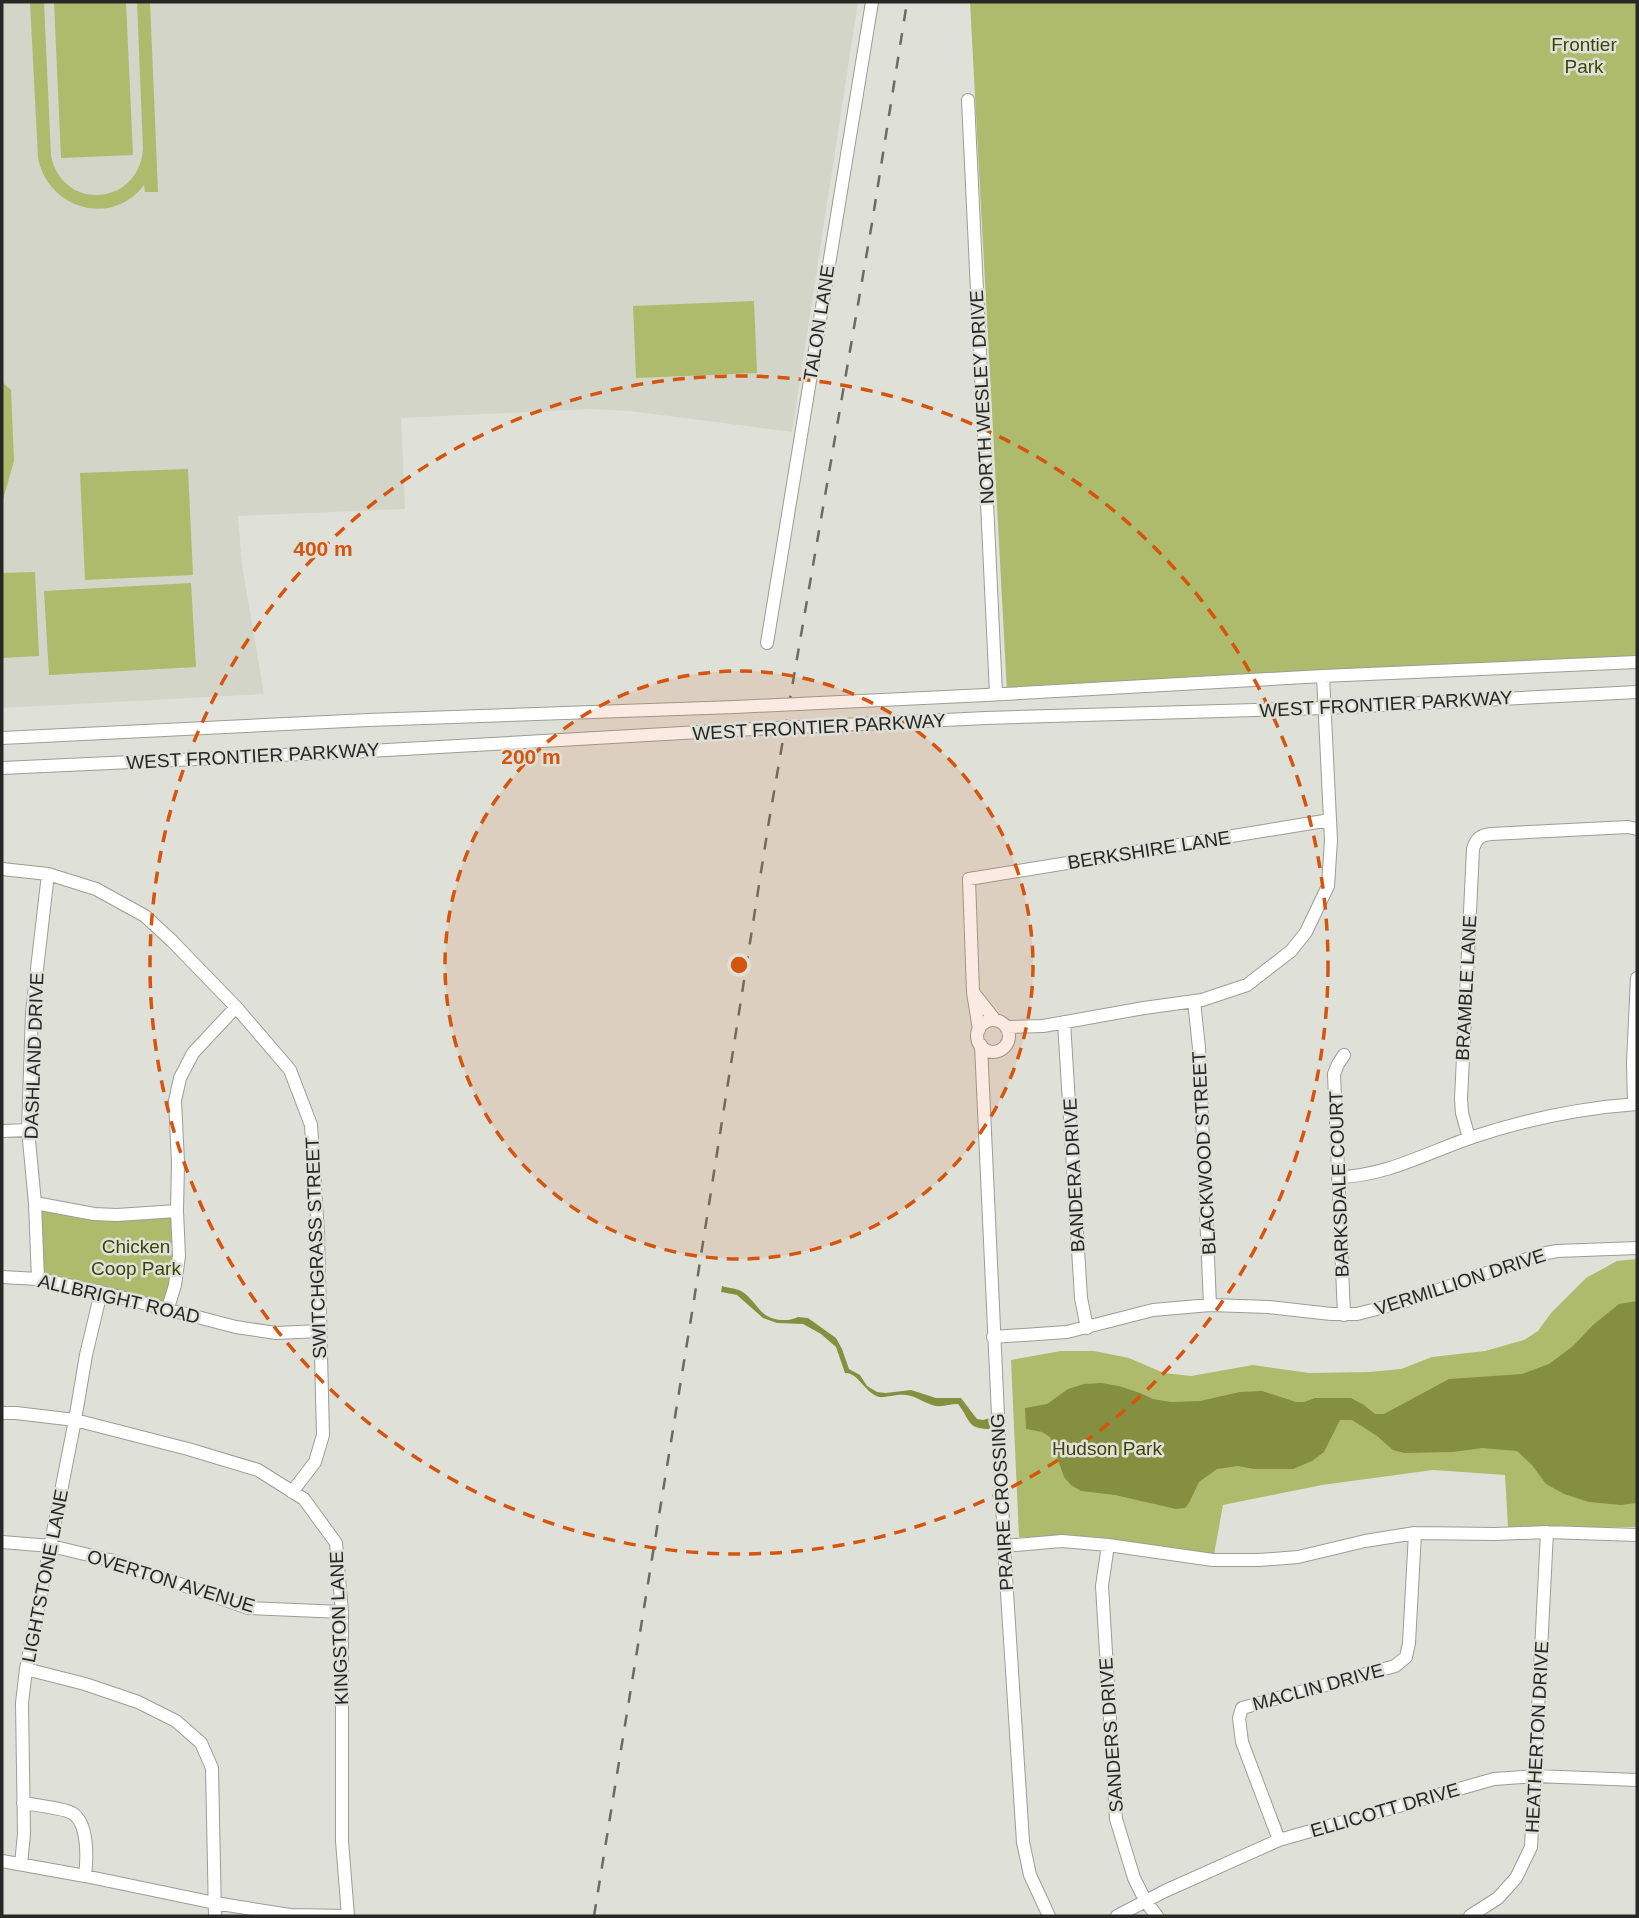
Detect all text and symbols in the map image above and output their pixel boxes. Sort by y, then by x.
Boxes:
park label: Frontier Park [1551,34,1617,77]
street label: TALON LANE [799,264,839,382]
street label: NORTH WESLEY DRIVE [966,289,998,505]
text: 400 m [293,537,353,560]
street label: WEST FRONTIER PARKWAY [1259,687,1514,721]
street label: WEST FRONTIER PARKWAY [692,710,947,744]
street label: WEST FRONTIER PARKWAY [126,739,381,773]
text: 200 m [501,745,561,768]
street label: BERKSHIRE LANE [1066,827,1232,873]
street label: BRAMBLE LANE [1452,915,1480,1061]
centre of rings [727,953,751,977]
street label: DASHLAND DRIVE [21,972,47,1140]
street label: BLACKWOOD STREET [1188,1050,1220,1255]
street label: BARKSDALE COURT [1325,1090,1353,1278]
street label: BANDERA DRIVE [1059,1097,1089,1253]
street label: SWITCHGRASS STREET [302,1136,330,1359]
park label: Chicken Coop Park [91,1236,181,1279]
street label: VERMILLION DRIVE [1372,1244,1548,1320]
street label: ALLBRIGHT ROAD [36,1270,202,1328]
street label: PRAIRE CROSSING [987,1413,1017,1591]
park label: Hudson Park [1052,1438,1162,1459]
street label: LIGHTSTONE LANE [18,1488,72,1664]
street label: OVERTON AVENUE [85,1545,257,1617]
street label: KINGSTON LANE [326,1551,352,1705]
street label: HEATHERTON DRIVE [1521,1641,1553,1833]
street label: SANDERS DRIVE [1095,1657,1127,1813]
street label: MACLIN DRIVE [1250,1659,1386,1715]
street label: ELLICOTT DRIVE [1308,1779,1462,1841]

